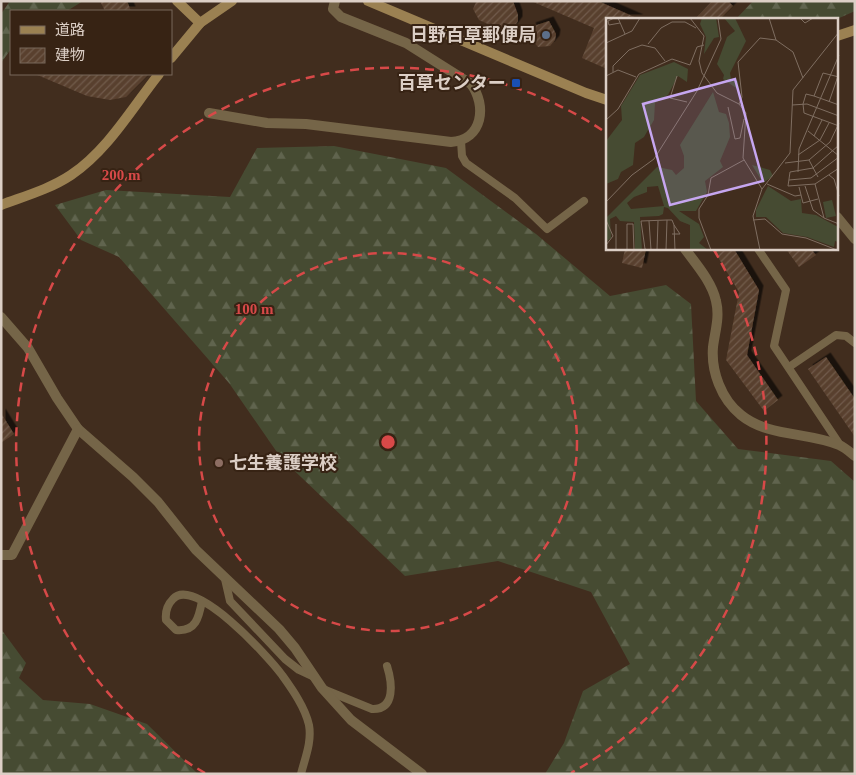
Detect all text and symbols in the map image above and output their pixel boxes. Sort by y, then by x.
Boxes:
legend [10,10,172,75]
inset map [606,18,838,250]
text: 道路 [55,22,85,38]
place label: 日野百草郵便局 [410,25,536,45]
marker: 日野百草郵便局 [540,29,552,41]
text: 建物 [55,47,85,63]
place label: 百草センター [398,73,506,93]
marker: 百草センター [510,77,522,89]
text: 200 m [102,167,141,183]
text: 100 m [235,301,274,317]
centre of rings [379,433,397,451]
place label: 七生養護学校 [229,453,337,473]
marker: 七生養護学校 [213,457,225,469]

